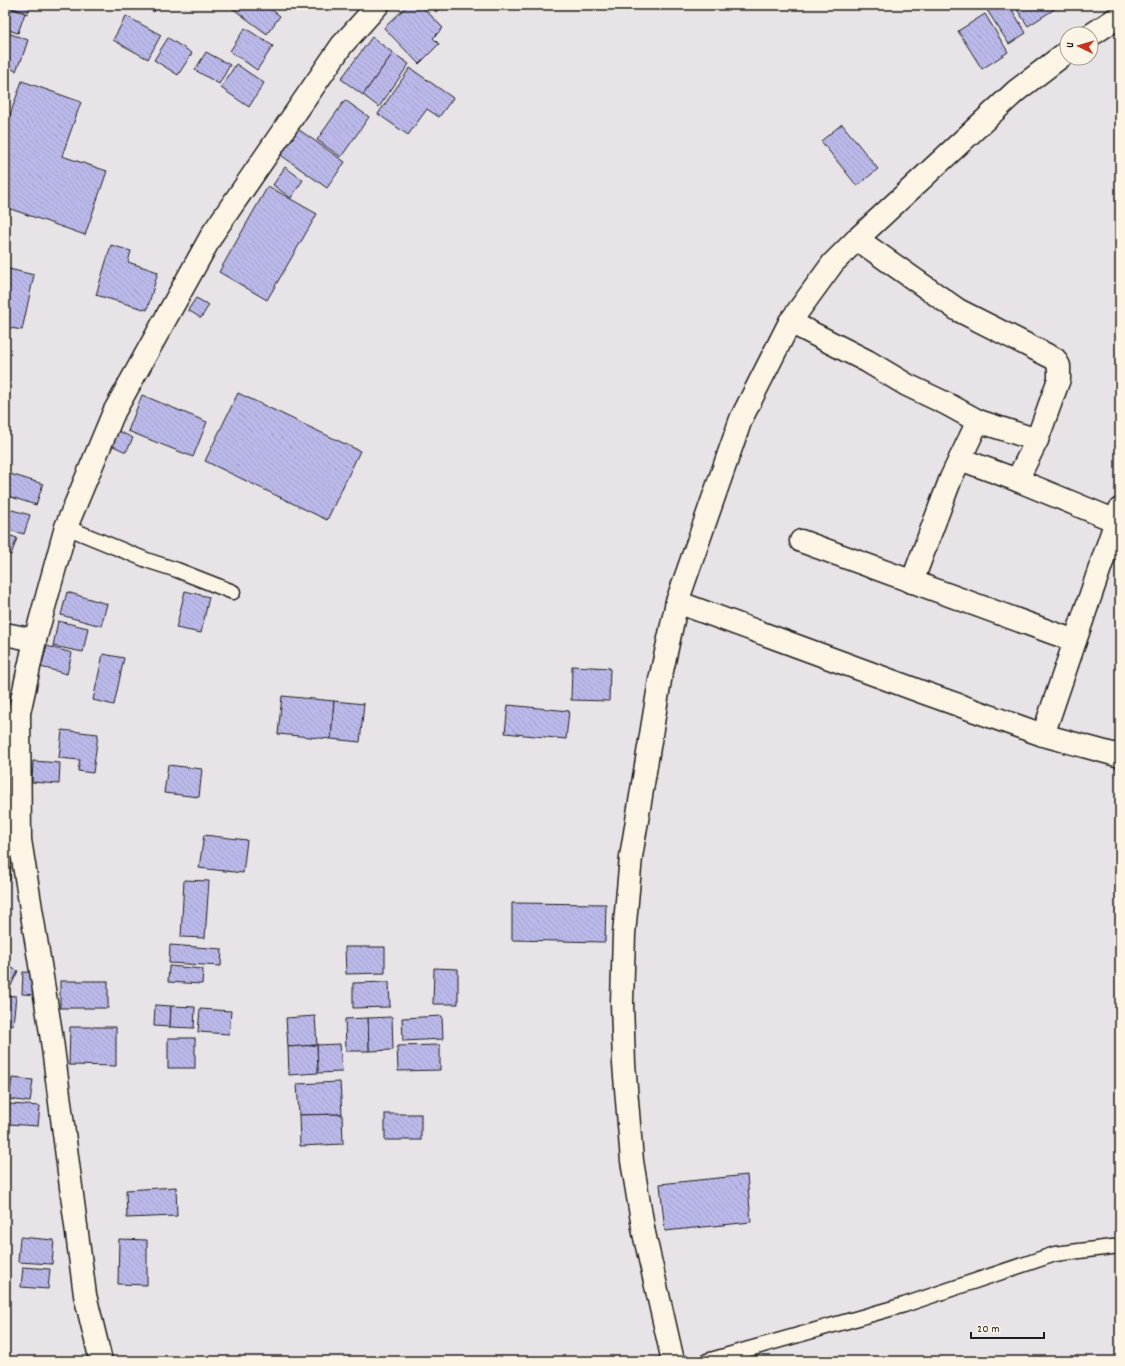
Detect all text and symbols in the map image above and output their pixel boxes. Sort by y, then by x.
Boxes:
north arrow [1059,26,1099,66]
text: U [1063,42,1079,49]
scale bar [971,1314,1044,1340]
text: 20 m [977,1321,1000,1338]

